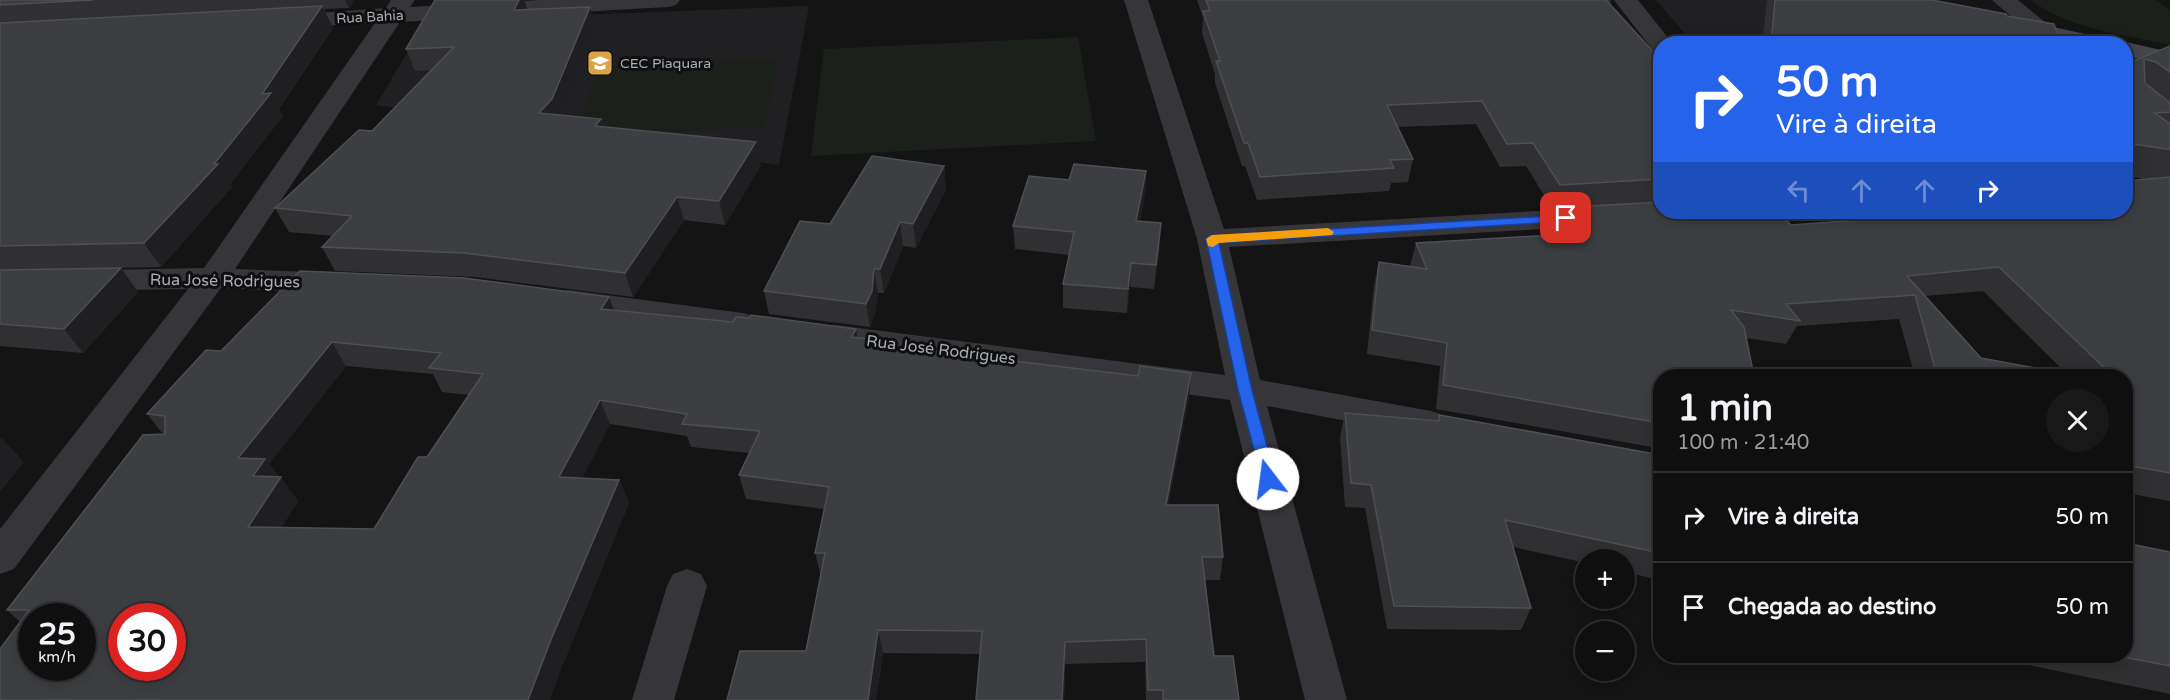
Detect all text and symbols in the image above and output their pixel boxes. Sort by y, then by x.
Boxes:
street label: Rua Bahia [336,7,404,27]
school or university icon: CEC Piaquara [585,48,615,78]
place label: CEC Piaquara [620,55,711,72]
text: 50 m [1776,57,1878,108]
icon: right [1677,60,1755,138]
text: Vire à direita [1776,108,1937,141]
icon: left [1782,174,1815,207]
icon: ahead [1845,174,1878,207]
icon: ahead [1908,174,1941,207]
icon: right [1971,174,2004,207]
pin [1540,192,1591,243]
icon: arrive [1549,201,1582,234]
street label: Rua José Rodrigues [150,270,300,292]
street label: Rua José Rodrigues [865,331,1017,369]
text: 1 min [1677,387,1773,430]
button: close [2046,389,2109,452]
text: 100 m · 21:40 [1677,431,1809,455]
position arrow [1236,447,1300,511]
icon: right [1677,501,1710,534]
text: Vire à direita [1728,504,1859,530]
text: 50 m [2055,504,2109,530]
map controls [1575,549,1635,681]
button: + [1575,549,1635,609]
icon: arrive [1677,591,1710,624]
text: Chegada ao destino [1728,594,1936,620]
text: 50 m [2055,594,2109,620]
speed limit sign: 30 [108,603,186,681]
text: 25 [38,616,76,653]
button: − [1575,621,1635,681]
text: km/h [38,648,76,666]

